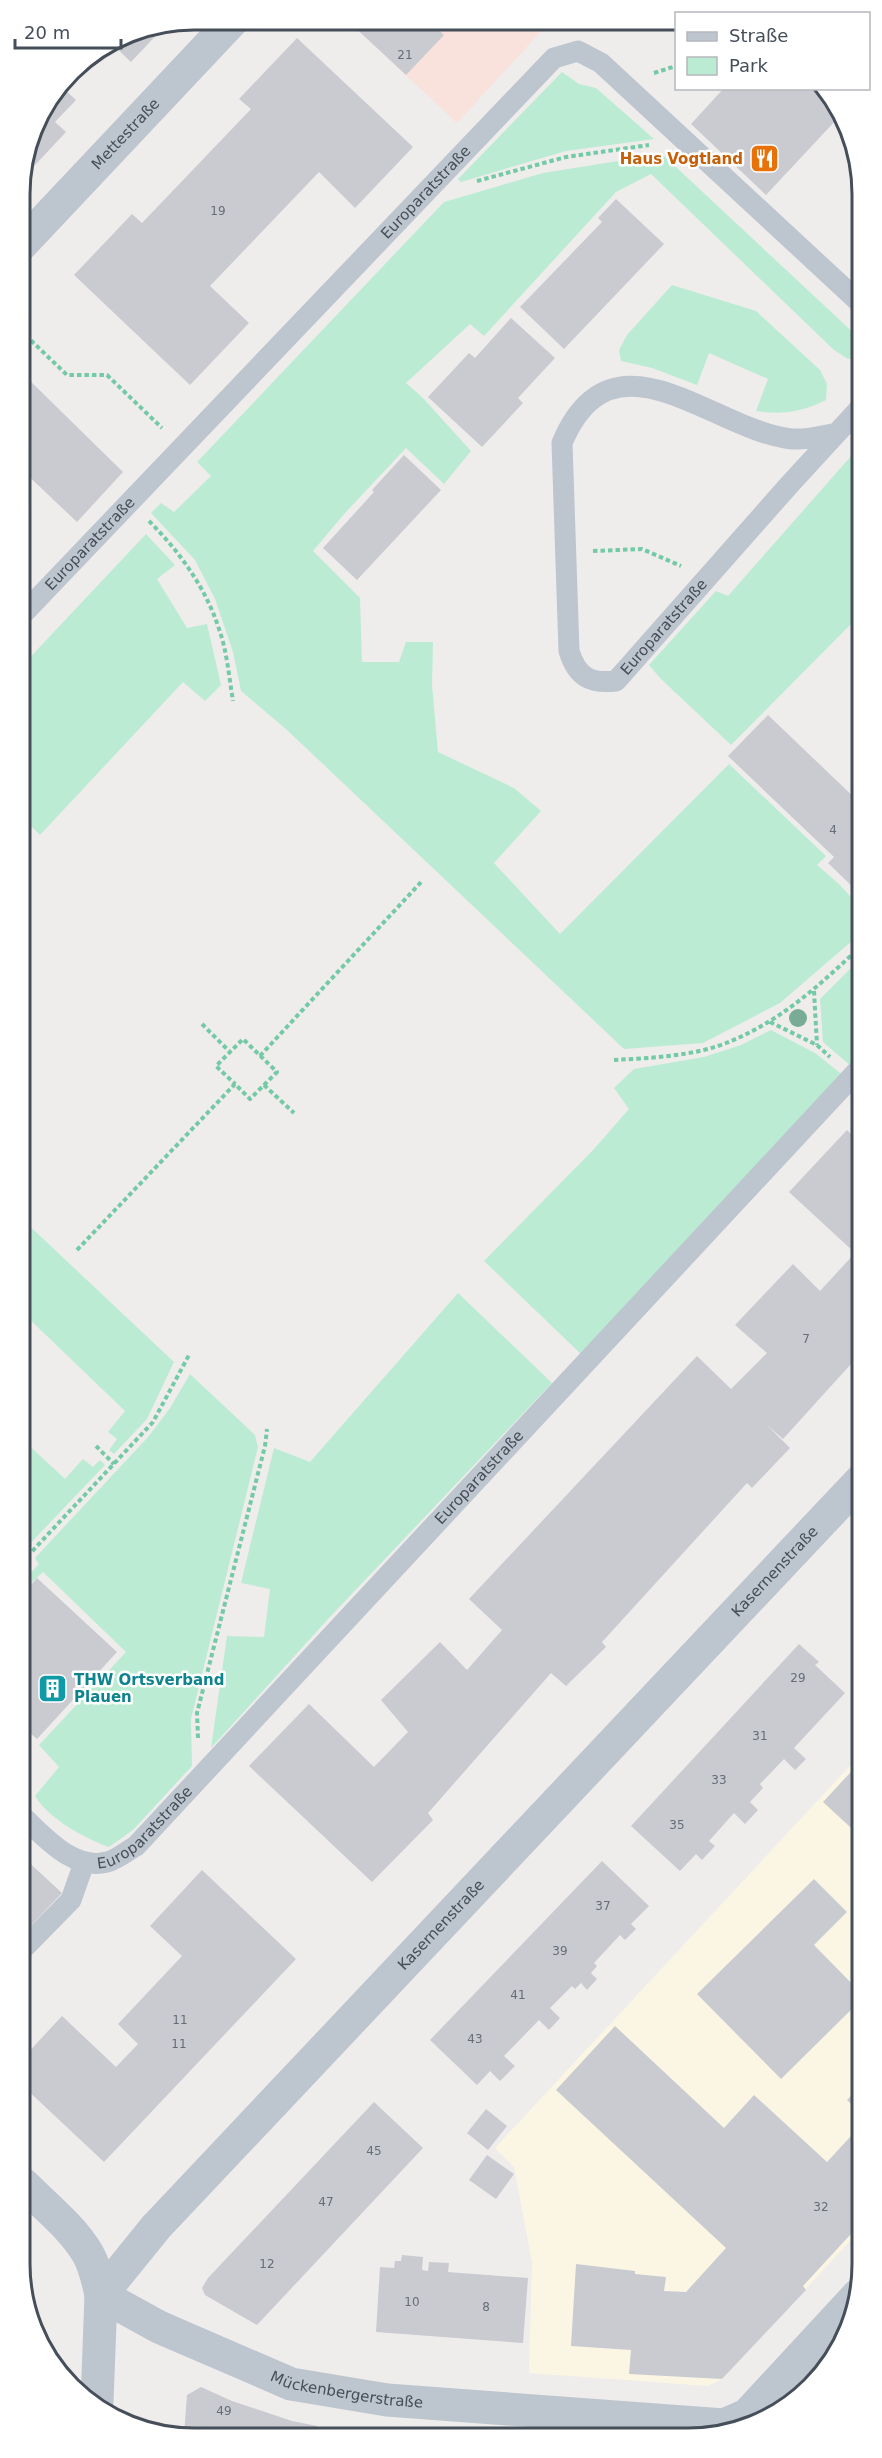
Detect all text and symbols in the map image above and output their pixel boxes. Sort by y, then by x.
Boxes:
scale bar [15,12,122,50]
legend [675,12,870,90]
text: 20 m [24,22,70,43]
text: Straße [729,25,788,46]
house number: 21 [397,48,413,62]
text: Park [729,55,768,76]
street label: Mettestraße [88,95,163,173]
street label: Europaratstraße [377,142,474,243]
restaurant icon: Haus Vogtland [748,143,780,175]
place label: Haus Vogtland [620,150,743,168]
house number: 19 [210,204,226,218]
street label: Europaratstraße [41,493,139,594]
street label: Europaratstraße [617,575,711,679]
house number: 4 [829,823,837,837]
house number: 7 [802,1332,810,1346]
street label: Europaratstraße [431,1427,527,1528]
street label: Kasernenstraße [728,1522,822,1620]
place label: THW Ortsverband Plauen [74,1671,224,1706]
house number: 29 [790,1671,806,1685]
building icon: THW Ortsverband Plauen [37,1673,69,1705]
house number: 31 [752,1729,768,1743]
house number: 33 [711,1773,727,1787]
street label: Europaratstraße [96,1782,196,1873]
house number: 35 [669,1818,685,1832]
street label: Kasernenstraße [394,1876,488,1974]
house number: 37 [595,1899,611,1913]
house number: 39 [552,1944,568,1958]
house number: 41 [510,1988,526,2002]
house number: 11 [172,2013,188,2027]
house number: 43 [467,2032,483,2046]
house number: 11 [171,2037,187,2051]
house number: 45 [366,2144,382,2158]
house number: 47 [318,2195,334,2209]
house number: 32 [813,2200,829,2214]
house number: 12 [259,2257,275,2271]
house number: 10 [404,2295,420,2309]
house number: 8 [482,2300,490,2314]
street label: Mückenbergerstraße [268,2367,424,2412]
house number: 49 [216,2404,232,2418]

